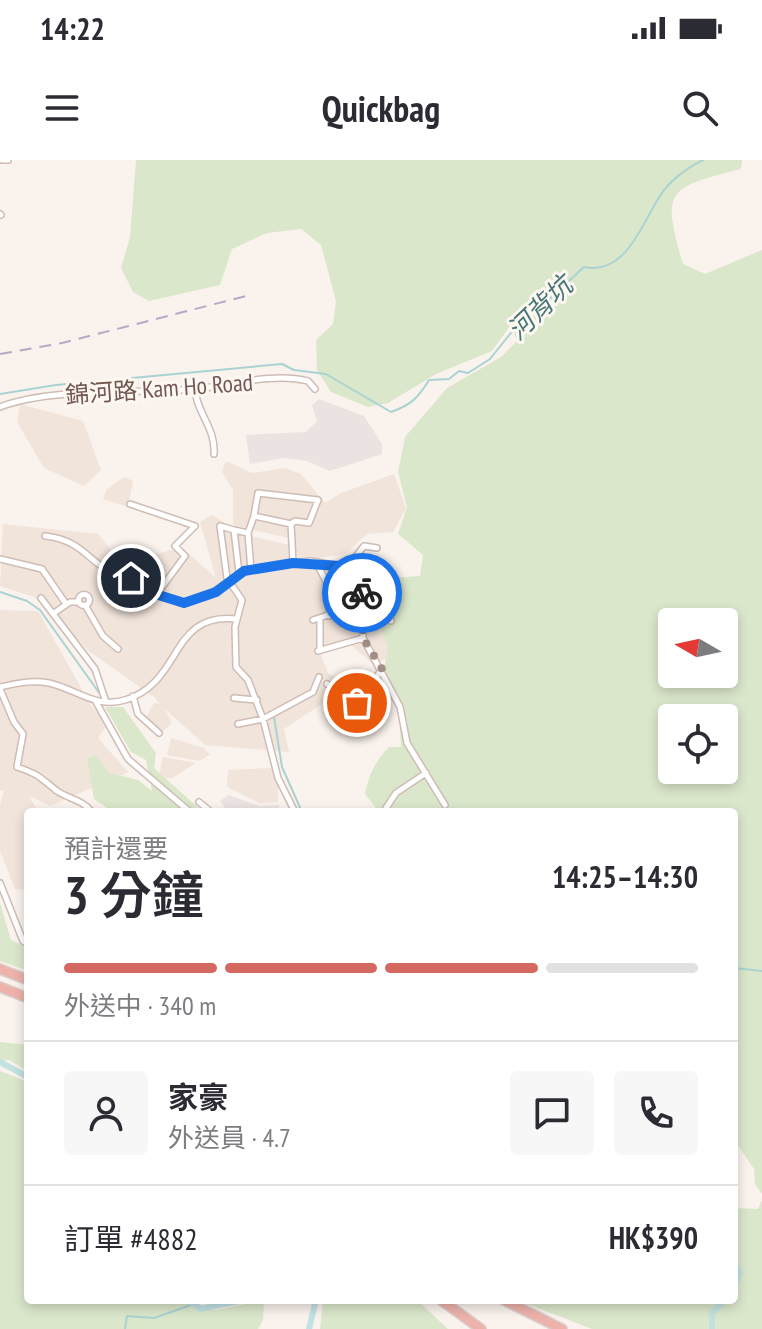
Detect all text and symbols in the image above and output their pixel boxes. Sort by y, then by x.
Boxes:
text: 14:22 [40,9,105,48]
text: Quickbag [322,85,440,132]
icon: menu [40,86,84,130]
icon: search [678,86,722,130]
water label: 河背坑 [500,266,582,347]
street label: 錦河路 Kam Ho Road [64,366,254,411]
pin [97,544,165,612]
courier [322,553,402,633]
icon: home [109,556,153,600]
icon: bike [340,571,384,615]
north arrow [658,608,738,688]
map controls [658,608,738,784]
pin [323,669,391,737]
icon: bag [335,681,379,725]
button: locate [658,704,738,784]
text: 預計還要 [64,832,168,865]
text: 14:25–14:30 [552,857,698,896]
text: 3 分鐘 [64,861,204,928]
text: 外送中 · 340 m [64,989,216,1022]
button: person [64,1071,148,1155]
button: chat [510,1071,594,1155]
button: phone [614,1071,698,1155]
text: 家豪 [168,1077,228,1116]
text: 外送員 · 4.7 [168,1121,291,1154]
text: HK$390 [609,1218,698,1257]
text: 訂單 #4882 [64,1219,198,1258]

